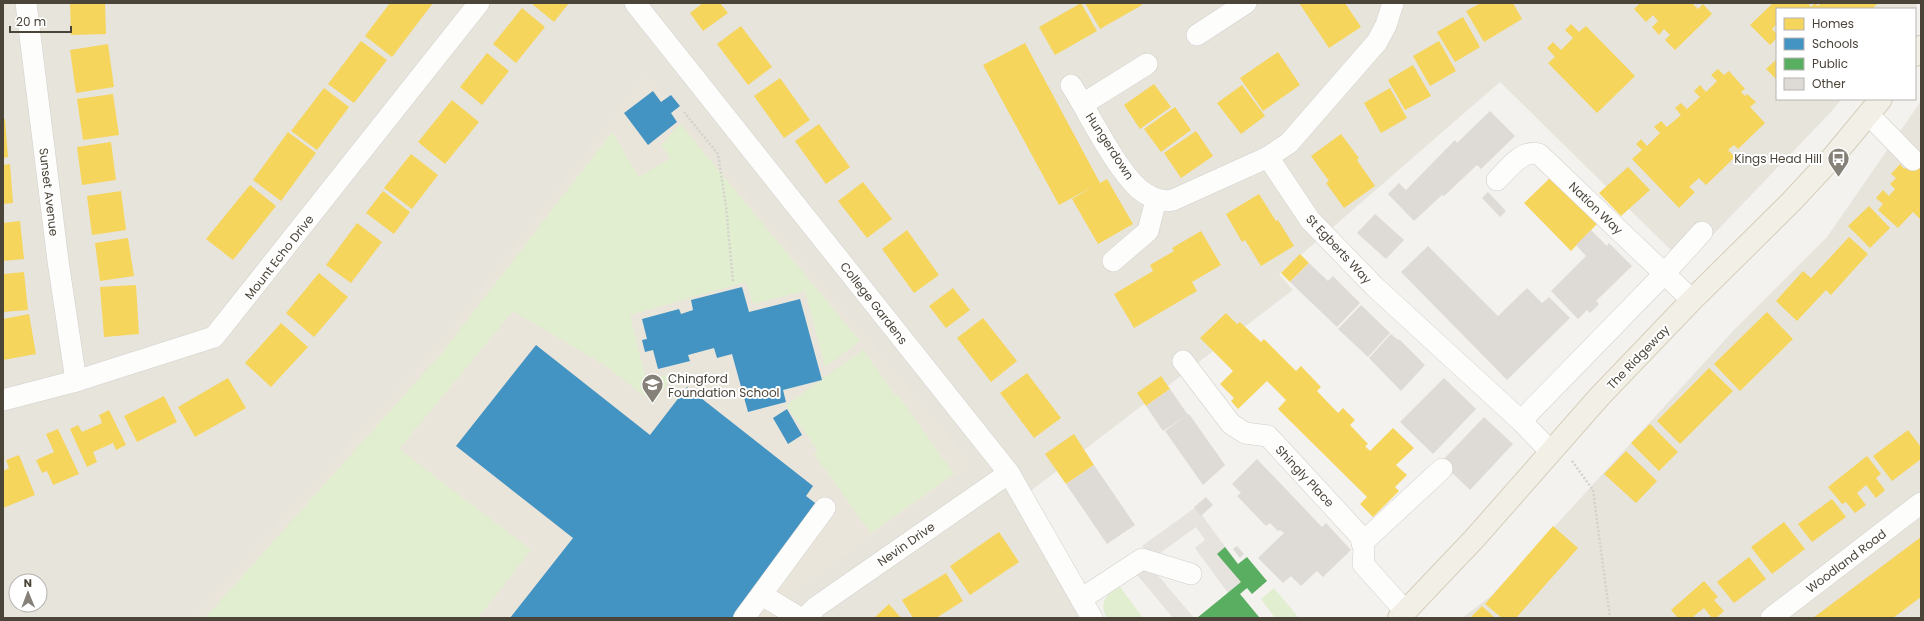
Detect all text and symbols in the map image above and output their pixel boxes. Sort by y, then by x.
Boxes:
scale bar [10,8,71,34]
legend [1776,8,1916,100]
text: 20 m [16,13,46,30]
text: Homes [1812,15,1854,32]
text: Schools [1812,35,1859,52]
text: Public [1812,55,1848,72]
text: Other [1812,75,1846,92]
street label: Hungerdown [1082,109,1138,183]
bus stop icon: Kings Head Hill [1825,145,1851,178]
street label: Sunset Avenue [35,147,63,237]
place label: Kings Head Hill [1734,150,1822,167]
street label: Nation Way [1565,178,1627,238]
street label: Mount Echo Drive [241,211,317,303]
street label: St Egberts Way [1302,211,1376,288]
street label: College Gardens [836,258,912,348]
street label: The Ridgeway [1603,321,1673,393]
place label: Chingford Foundation School [668,370,780,401]
school or university icon: Chingford Foundation School [640,372,666,405]
street label: Shingly Place [1272,441,1338,511]
street label: Nevin Drive [874,518,938,570]
street label: Woodland Road [1802,525,1890,597]
north arrow [8,573,48,613]
text: N [24,575,32,591]

